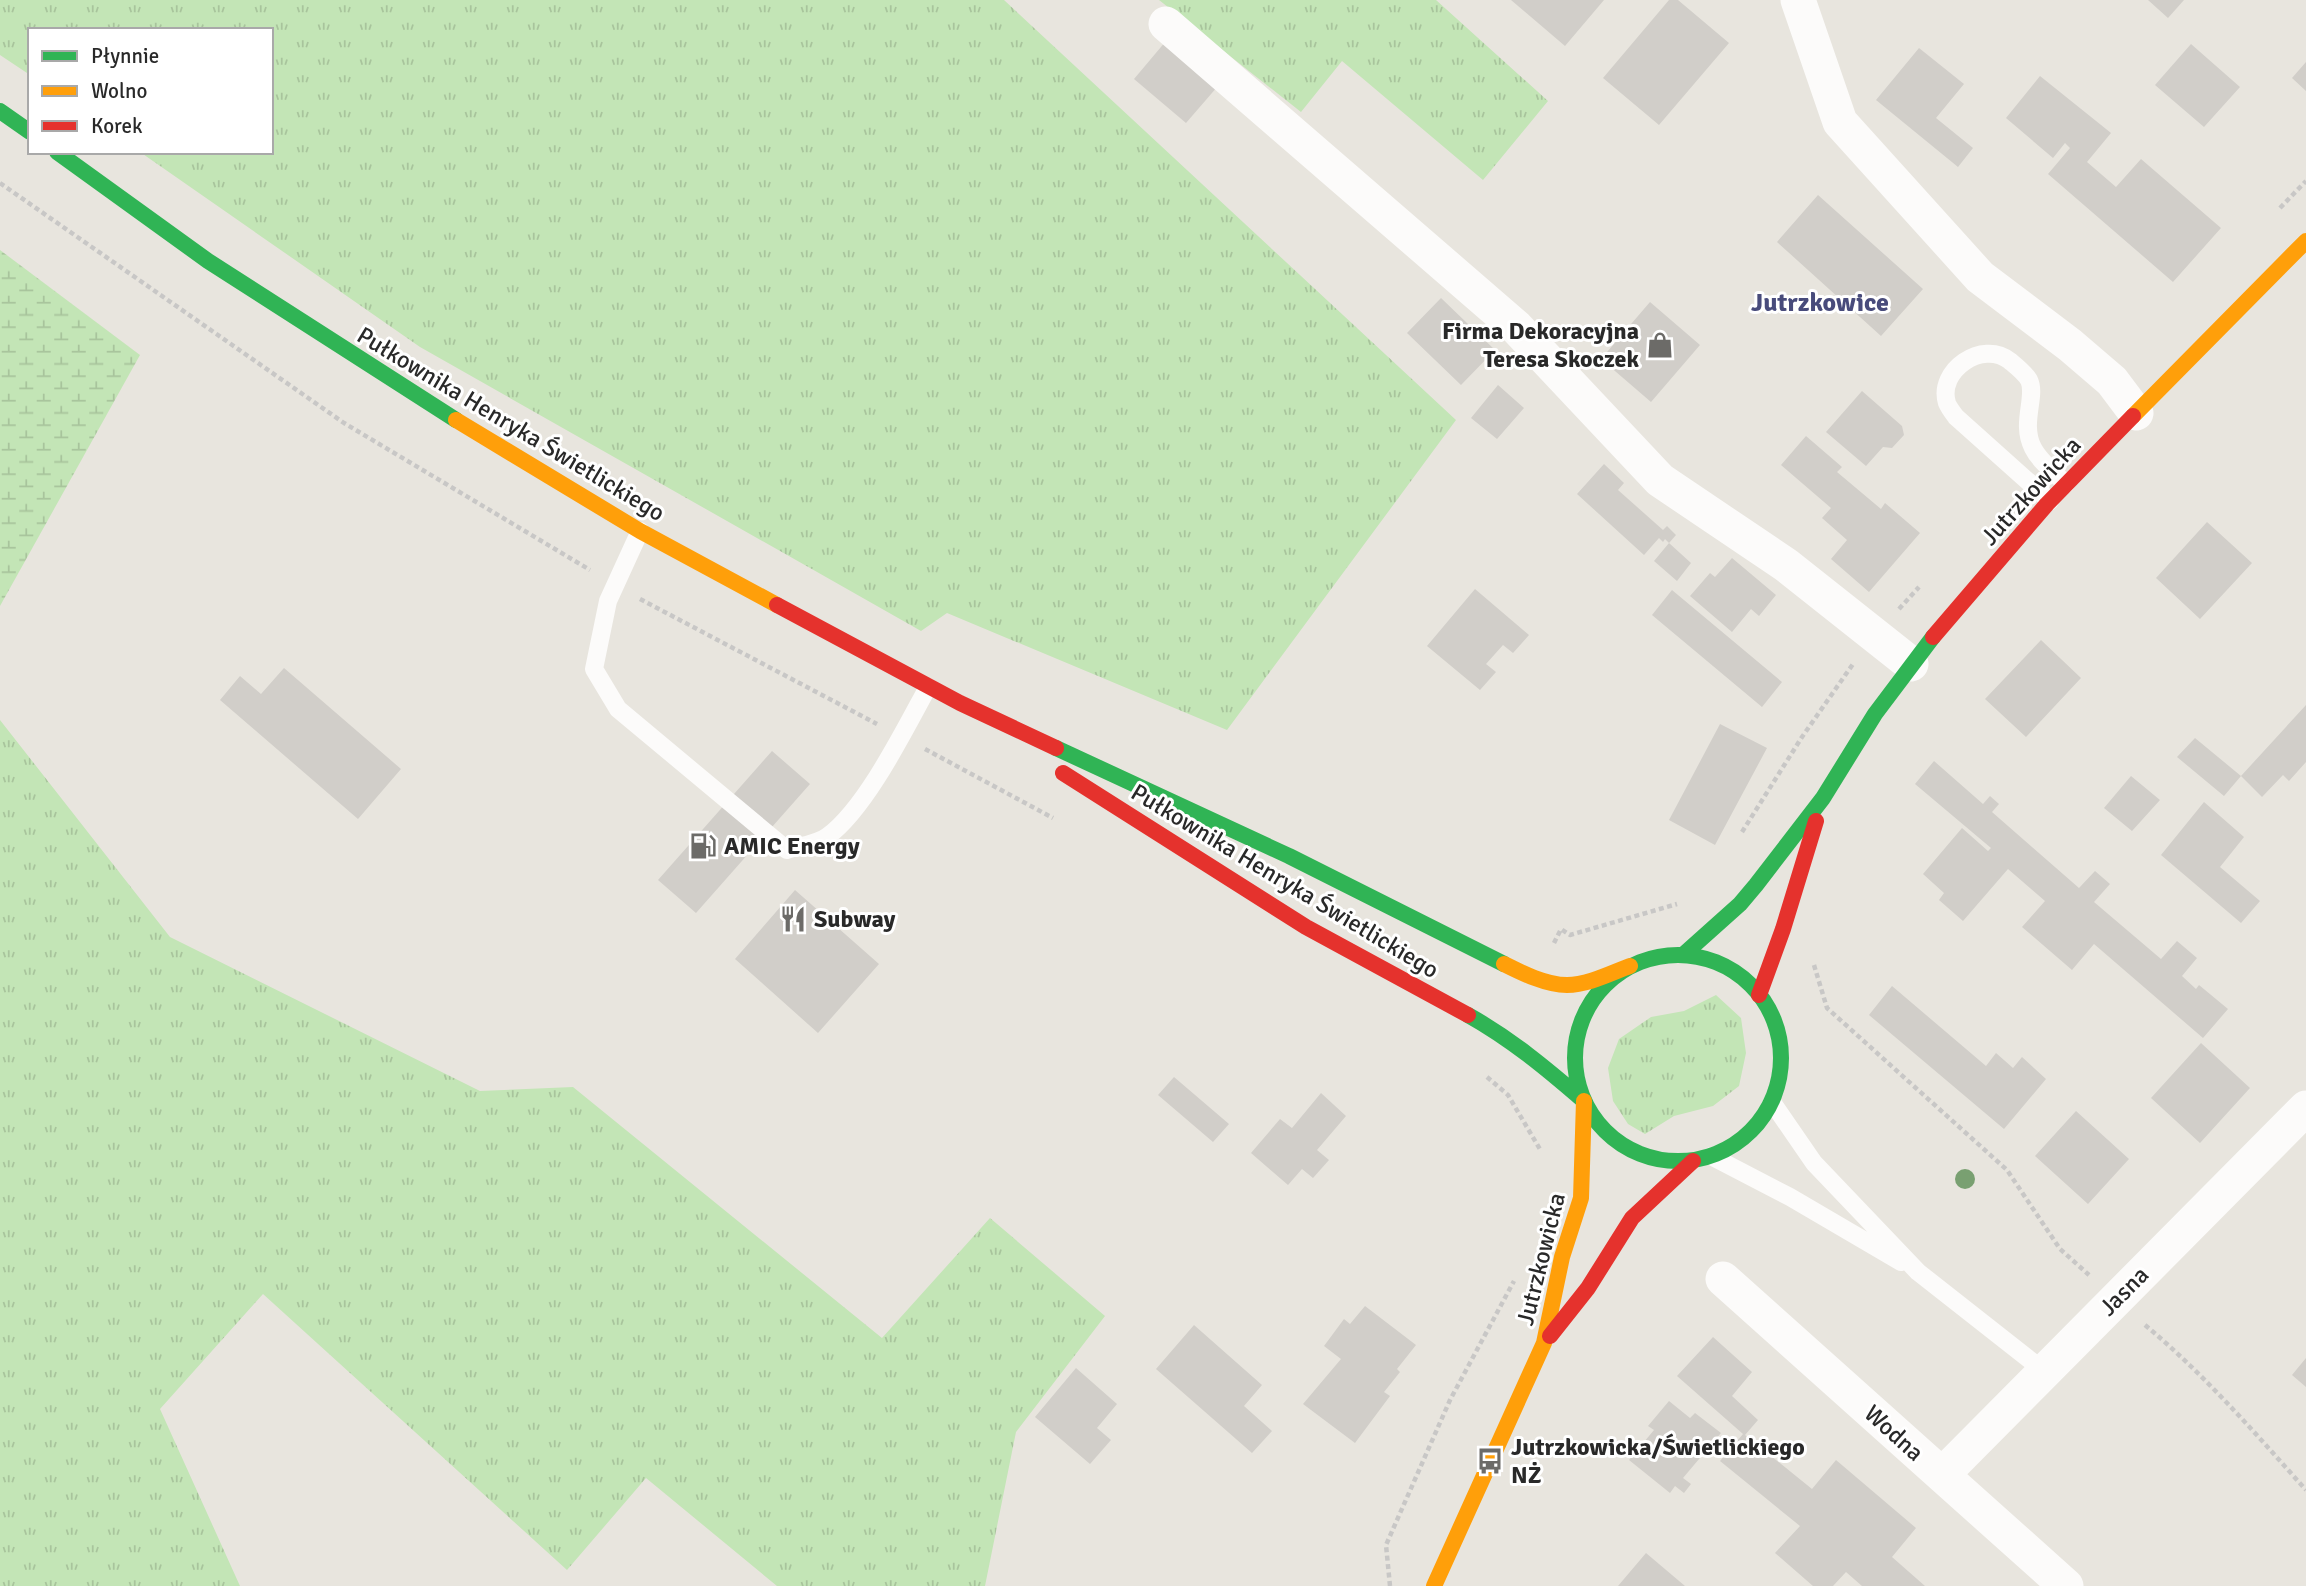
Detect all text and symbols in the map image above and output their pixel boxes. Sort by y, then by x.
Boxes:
legend [28,28,273,154]
text: Płynnie [91,43,159,69]
text: Wolno [91,78,147,104]
text: Korek [91,113,143,139]
district label: Jutrzkowice [1751,287,1889,319]
place label: Firma Dekoracyjna Teresa Skoczek [1442,316,1639,374]
street label: Pułkownika Henryka Świetlickiego [352,320,670,528]
shop icon: Firma Dekoracyjna Teresa Skoczek [1645,330,1675,360]
street label: Jutrzkowicka [1975,431,2087,551]
street label: Pułkownika Henryka Świetlickiego [1126,777,1444,985]
fuel station icon: AMIC Energy [688,831,718,861]
place label: AMIC Energy [724,831,860,861]
restaurant icon: Subway [778,904,808,934]
place label: Subway [814,904,895,934]
street label: Jutrzkowicka [1510,1190,1572,1328]
street label: Jasna [2093,1260,2155,1322]
street label: Wodna [1858,1398,1930,1468]
place label: Jutrzkowicka/Świetlickiego NŻ [1511,1432,1805,1490]
bus stop icon: Jutrzkowicka/Świetlickiego NŻ [1475,1446,1505,1476]

